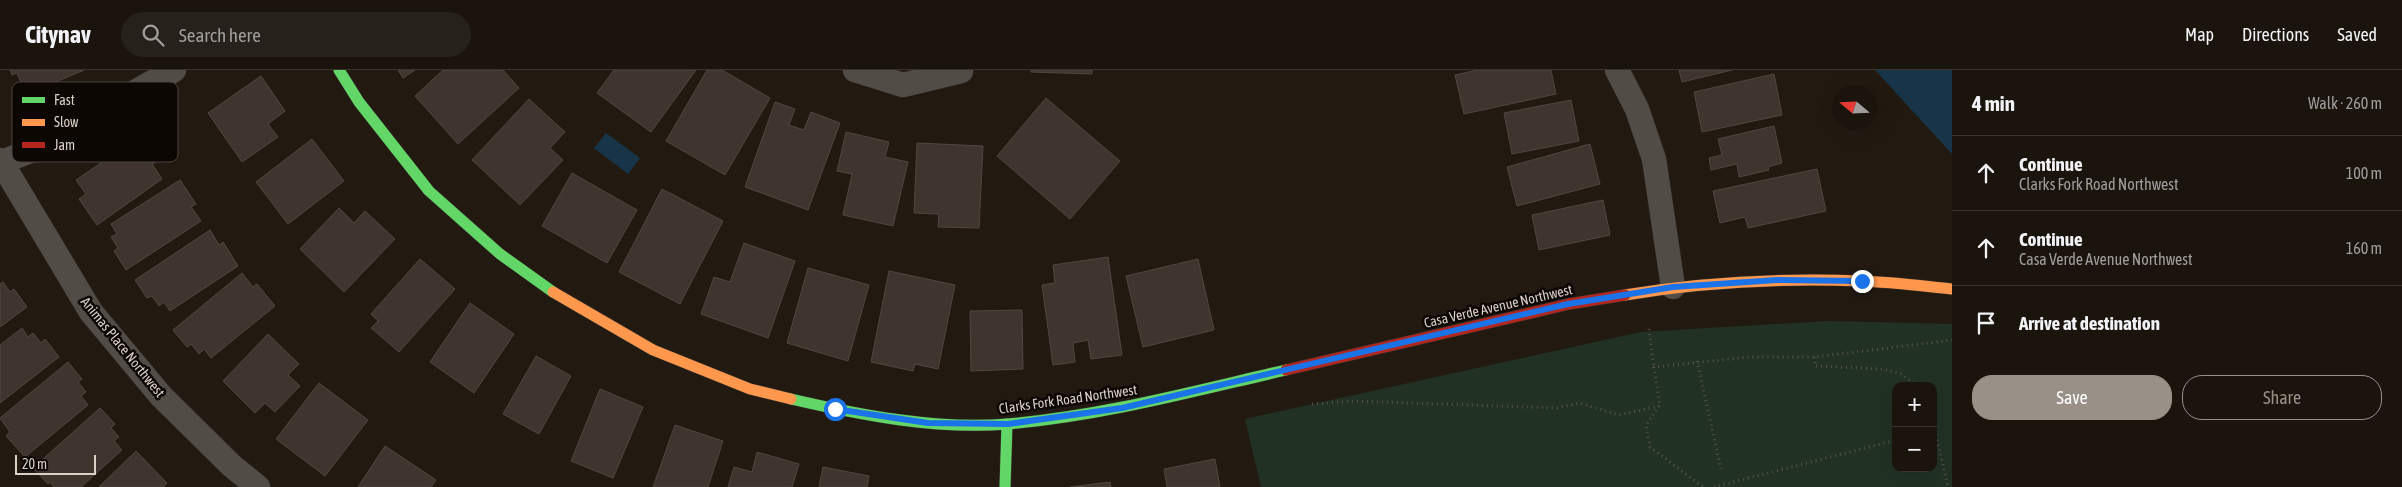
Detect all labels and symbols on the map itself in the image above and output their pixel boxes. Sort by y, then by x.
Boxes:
legend [12,82,178,162]
north arrow [1832,85,1877,130]
text: Fast [54,92,75,108]
text: Slow [54,114,79,130]
text: Jam [54,137,75,153]
route end [1851,270,1874,293]
street label: Casa Verde Avenue Northwest [1422,281,1574,331]
street label: Animas Place Northwest [78,294,168,400]
street label: Clarks Fork Road Northwest [998,381,1138,417]
route start [824,398,847,421]
scale bar [15,452,96,475]

